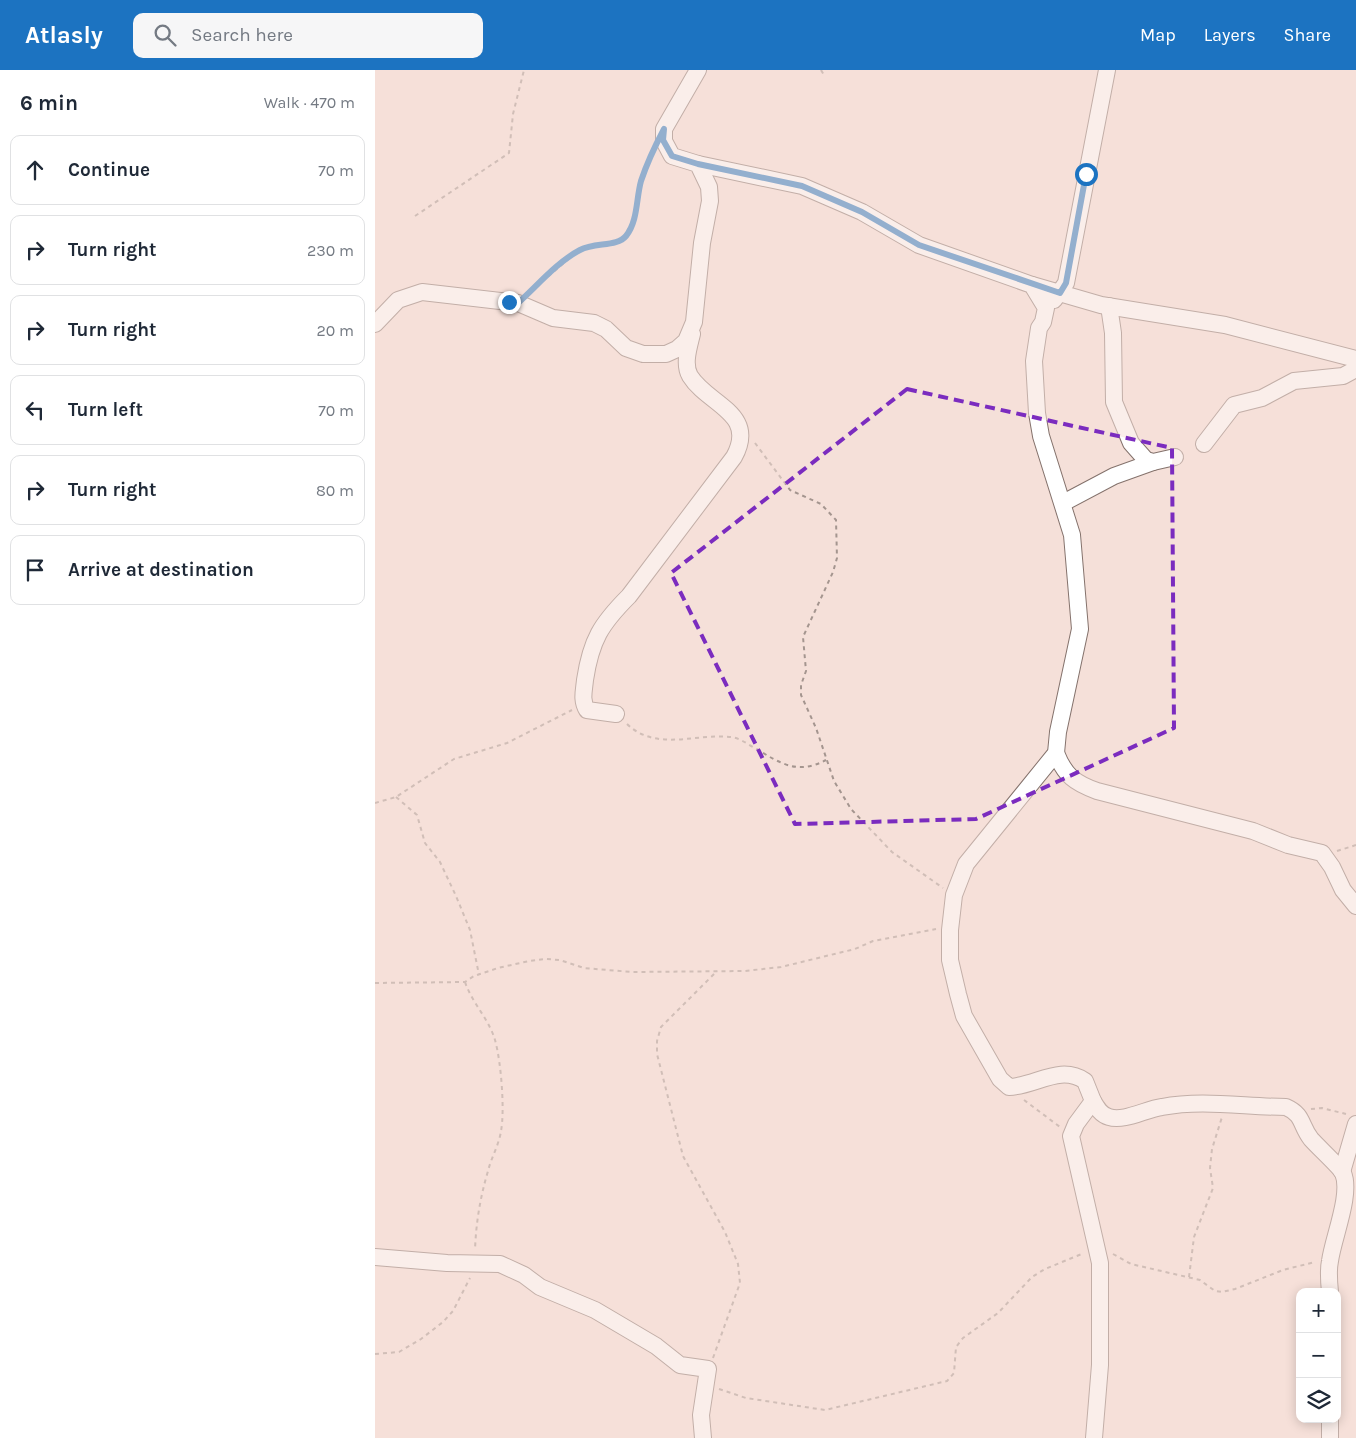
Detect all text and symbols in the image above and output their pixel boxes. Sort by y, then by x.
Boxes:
search box [133,13,483,58]
text: Atlasly [25,21,103,49]
icon: search [151,21,179,49]
text: Search here [191,24,293,46]
text: Map [1140,24,1176,46]
text: Layers [1204,24,1256,46]
text: Share [1284,24,1331,46]
text: 6 min [20,91,78,115]
text: Walk · 470 m [264,93,355,112]
icon: ahead [21,156,49,184]
text: Continue [68,159,150,181]
text: 70 m [318,161,354,180]
route start [1075,163,1098,186]
icon: right [21,236,49,264]
text: Turn right [68,239,157,261]
text: 230 m [307,241,354,260]
route end [498,291,521,314]
icon: right [21,316,49,344]
text: Turn right [68,319,157,341]
text: 20 m [316,321,354,340]
icon: left [21,396,49,424]
text: Turn left [68,399,143,421]
text: 70 m [318,401,354,420]
icon: right [21,476,49,504]
text: Turn right [68,479,157,501]
text: 80 m [316,481,354,500]
icon: arrive [21,556,49,584]
text: Arrive at destination [68,559,254,581]
map controls [1296,1288,1341,1423]
button: + [1296,1288,1341,1333]
button: − [1296,1333,1341,1378]
button: layers [1296,1378,1341,1423]

